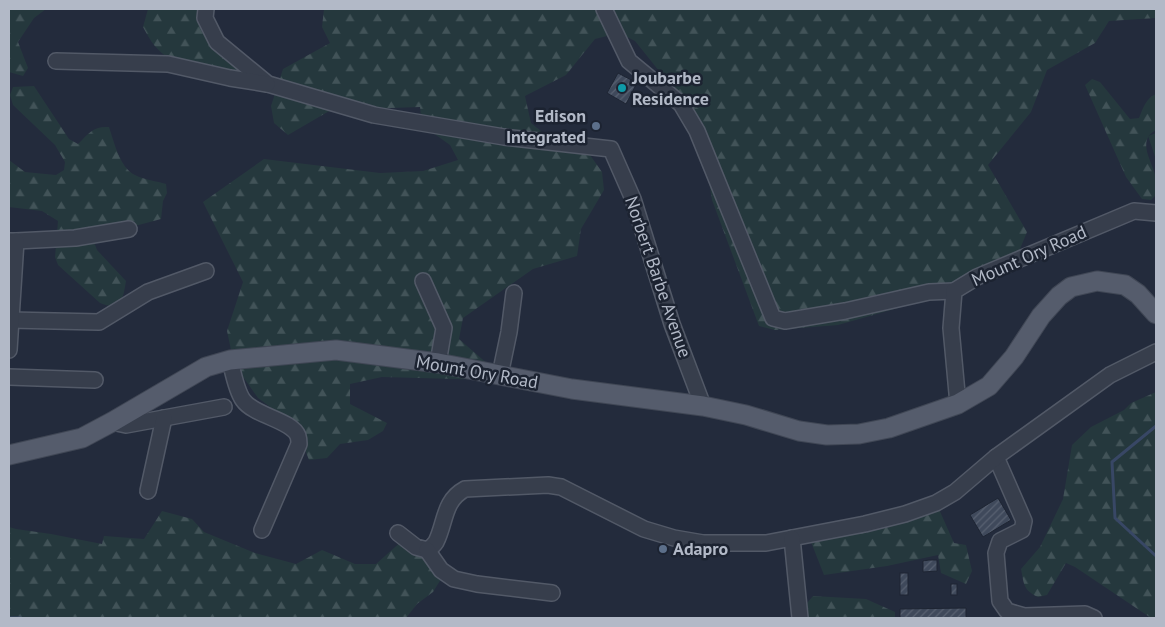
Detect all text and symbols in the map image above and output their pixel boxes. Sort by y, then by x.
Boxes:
place label: Joubarbe Residence [631,66,709,110]
marker: Joubarbe Residence [616,82,628,94]
place label: Edison Integrated [506,104,586,148]
marker: Edison Integrated [590,120,602,132]
street label: Norbert Barbe Avenue [620,193,697,361]
street label: Mount Ory Road [968,220,1090,291]
street label: Mount Ory Road [414,349,540,394]
place label: Adapro [673,537,729,560]
marker: Adapro [657,543,669,555]

